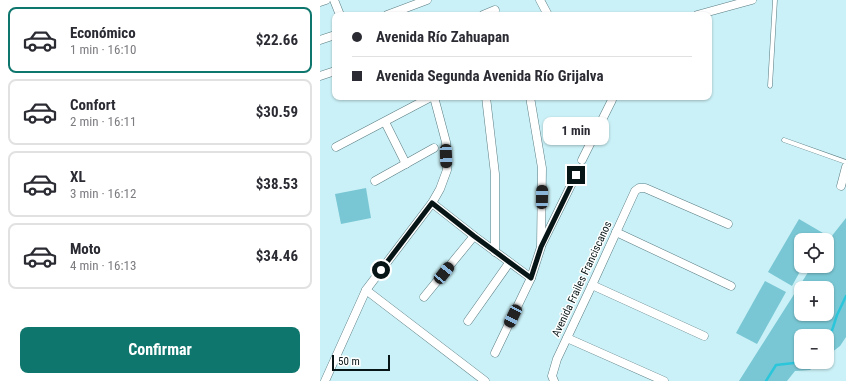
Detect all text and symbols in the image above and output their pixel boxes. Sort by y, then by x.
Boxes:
icon: car [22,22,58,58]
text: Económico [70,24,136,42]
text: Avenida Río Zahuapan [376,28,509,46]
text: $22.66 [256,31,298,49]
text: 1 min · 16:10 [70,42,136,57]
text: Avenida Segunda Avenida Río Grijalva [376,67,603,85]
icon: car [22,94,58,130]
text: Confort [70,96,116,114]
text: $30.59 [256,103,298,121]
text: 2 min · 16:11 [70,114,136,129]
callout: 1 min [543,117,609,145]
text: 1 min [562,123,590,138]
car [440,144,452,168]
icon: car [22,166,58,202]
route end [567,166,585,184]
text: XL [70,168,86,186]
text: $38.53 [256,175,298,193]
car [536,185,548,209]
text: 3 min · 16:12 [70,186,136,201]
street label: Avenida Frailes Franciscanos [549,219,615,339]
map controls [794,233,834,369]
button: locate [794,233,834,273]
icon: car [22,238,58,274]
text: Moto [70,240,101,258]
text: $34.46 [256,247,298,265]
text: 4 min · 16:13 [70,258,136,273]
car [432,260,456,286]
route start [372,261,390,279]
button: + [794,281,834,321]
car [502,303,524,329]
button: Confirmar [20,327,300,373]
button: − [794,329,834,369]
scale bar [332,353,390,372]
text: 50 m [338,355,360,368]

